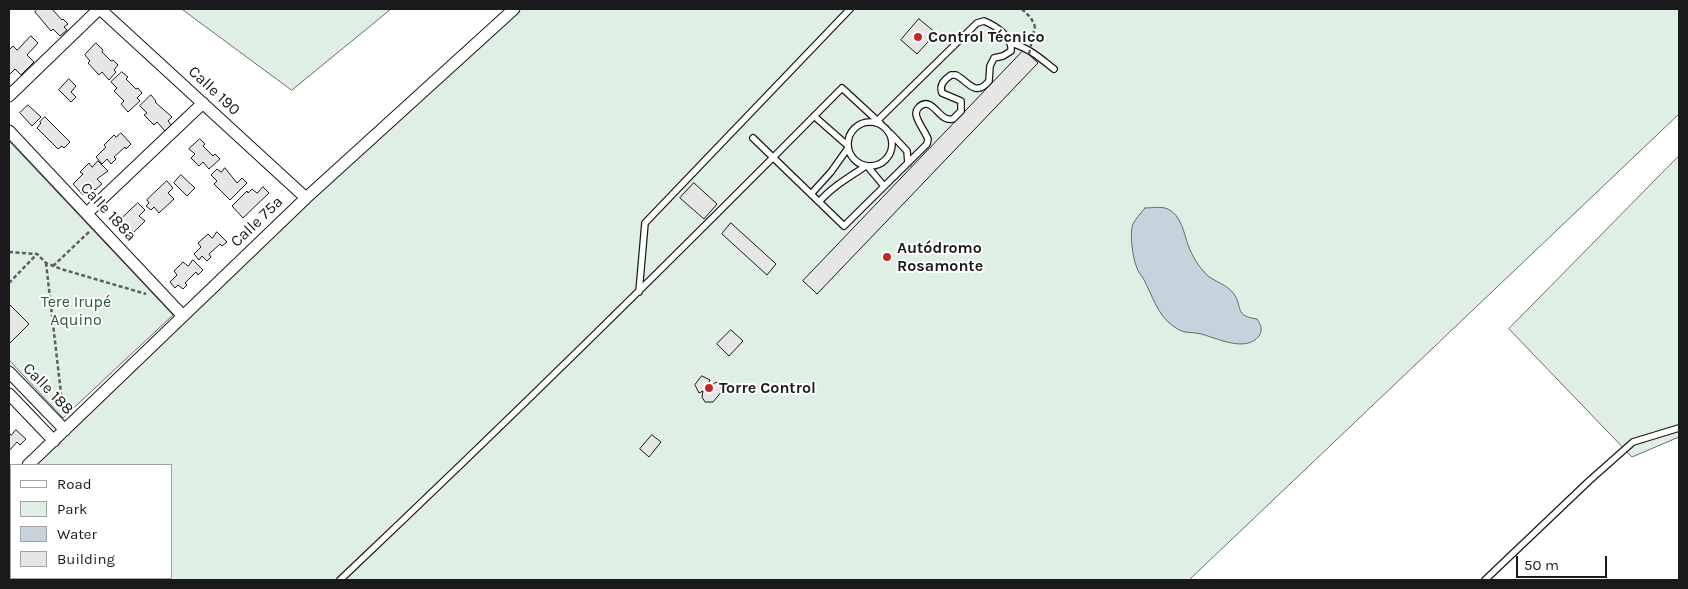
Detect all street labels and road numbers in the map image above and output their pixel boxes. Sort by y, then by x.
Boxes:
street label: Calle 190 [184,62,244,120]
street label: Calle 188a [76,179,140,245]
street label: Calle 75a [227,193,287,251]
street label: Calle 188 [19,359,77,419]

